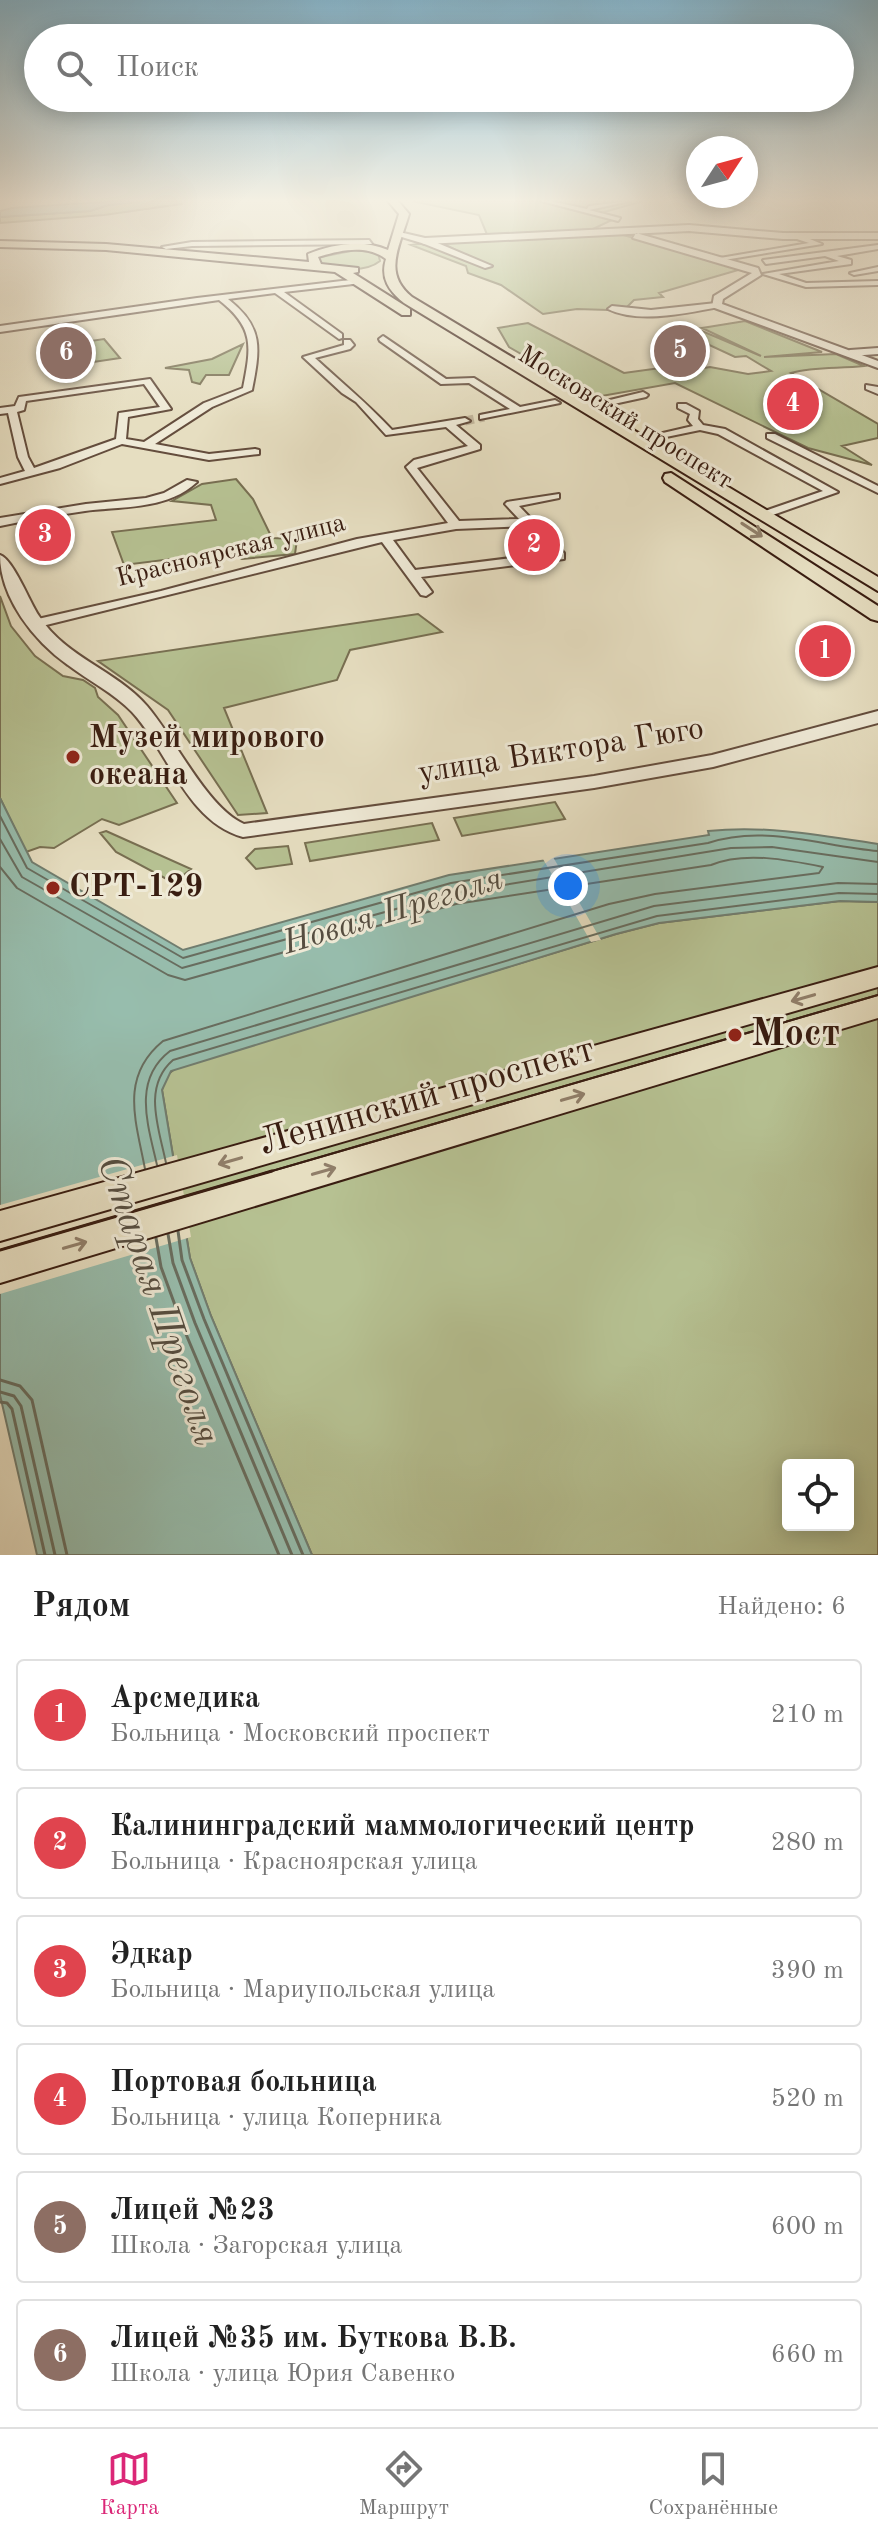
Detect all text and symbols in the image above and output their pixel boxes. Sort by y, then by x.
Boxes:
search box [24,24,854,112]
icon: search [52,46,96,90]
text: Поиск [116,53,199,83]
north arrow [686,136,758,208]
pin: 5 [654,321,706,381]
pin: 6 [40,323,92,383]
street label: Московский проспект [513,341,737,495]
pin: 4 [767,374,819,434]
pin: 3 [19,505,71,565]
street label: Красноярская улица [114,510,348,592]
pin: 2 [508,515,560,575]
one-way arrow [740,521,762,538]
pin: 1 [799,621,851,681]
street label: улица Виктора Гюго [416,714,706,790]
place label: Музей мирового океана [89,723,325,792]
marker: Музей мирового океана [64,748,82,766]
water label: Новая Преголя [278,862,507,962]
your location [548,866,588,906]
place label: СРТ-129 [69,872,203,904]
marker: СРТ-129 [44,879,62,897]
one-way arrow [790,991,816,1006]
place label: Мост [751,1016,840,1054]
marker: Мост [726,1026,744,1044]
street label: Ленинский проспект [255,1031,599,1163]
one-way arrow [560,1089,586,1104]
water label: Старая Преголя [89,1151,225,1451]
one-way arrow [217,1154,243,1169]
one-way arrow [311,1163,337,1178]
one-way arrow [61,1237,87,1252]
map controls [782,1459,854,1531]
button: locate [782,1459,854,1531]
text: Рядом [32,1590,131,1624]
text: Найдено: 6 [717,1594,846,1620]
text: Арсмедика [110,1684,260,1714]
text: 1 [52,1702,68,1728]
text: 210 m [771,1702,844,1728]
text: Больница · Московский проспект [110,1721,490,1747]
text: Калининградский маммологический центр [110,1812,695,1842]
text: 2 [52,1830,68,1856]
text: 280 m [771,1830,844,1856]
text: Больница · Красноярская улица [110,1849,478,1875]
text: Эдкар [110,1940,193,1970]
text: 3 [52,1958,68,1984]
text: 390 m [771,1958,844,1984]
text: Больница · Мариупольская улица [110,1977,495,2003]
text: Портовая больница [110,2068,377,2098]
text: 4 [52,2086,68,2112]
text: 520 m [771,2086,844,2112]
text: Больница · улица Коперника [110,2105,442,2131]
text: Лицей №23 [110,2196,275,2226]
text: 5 [52,2214,68,2240]
text: 600 m [771,2214,844,2240]
text: Школа · Загорская улица [110,2233,402,2259]
text: Лицей №35 им. Буткова В.В. [110,2324,517,2354]
text: 6 [52,2342,68,2368]
text: 660 m [771,2342,844,2368]
text: Школа · улица Юрия Савенко [110,2361,455,2387]
tab: Карта [100,2447,159,2522]
tab: Маршрут [359,2447,449,2522]
tab: Сохранённые [648,2447,778,2522]

